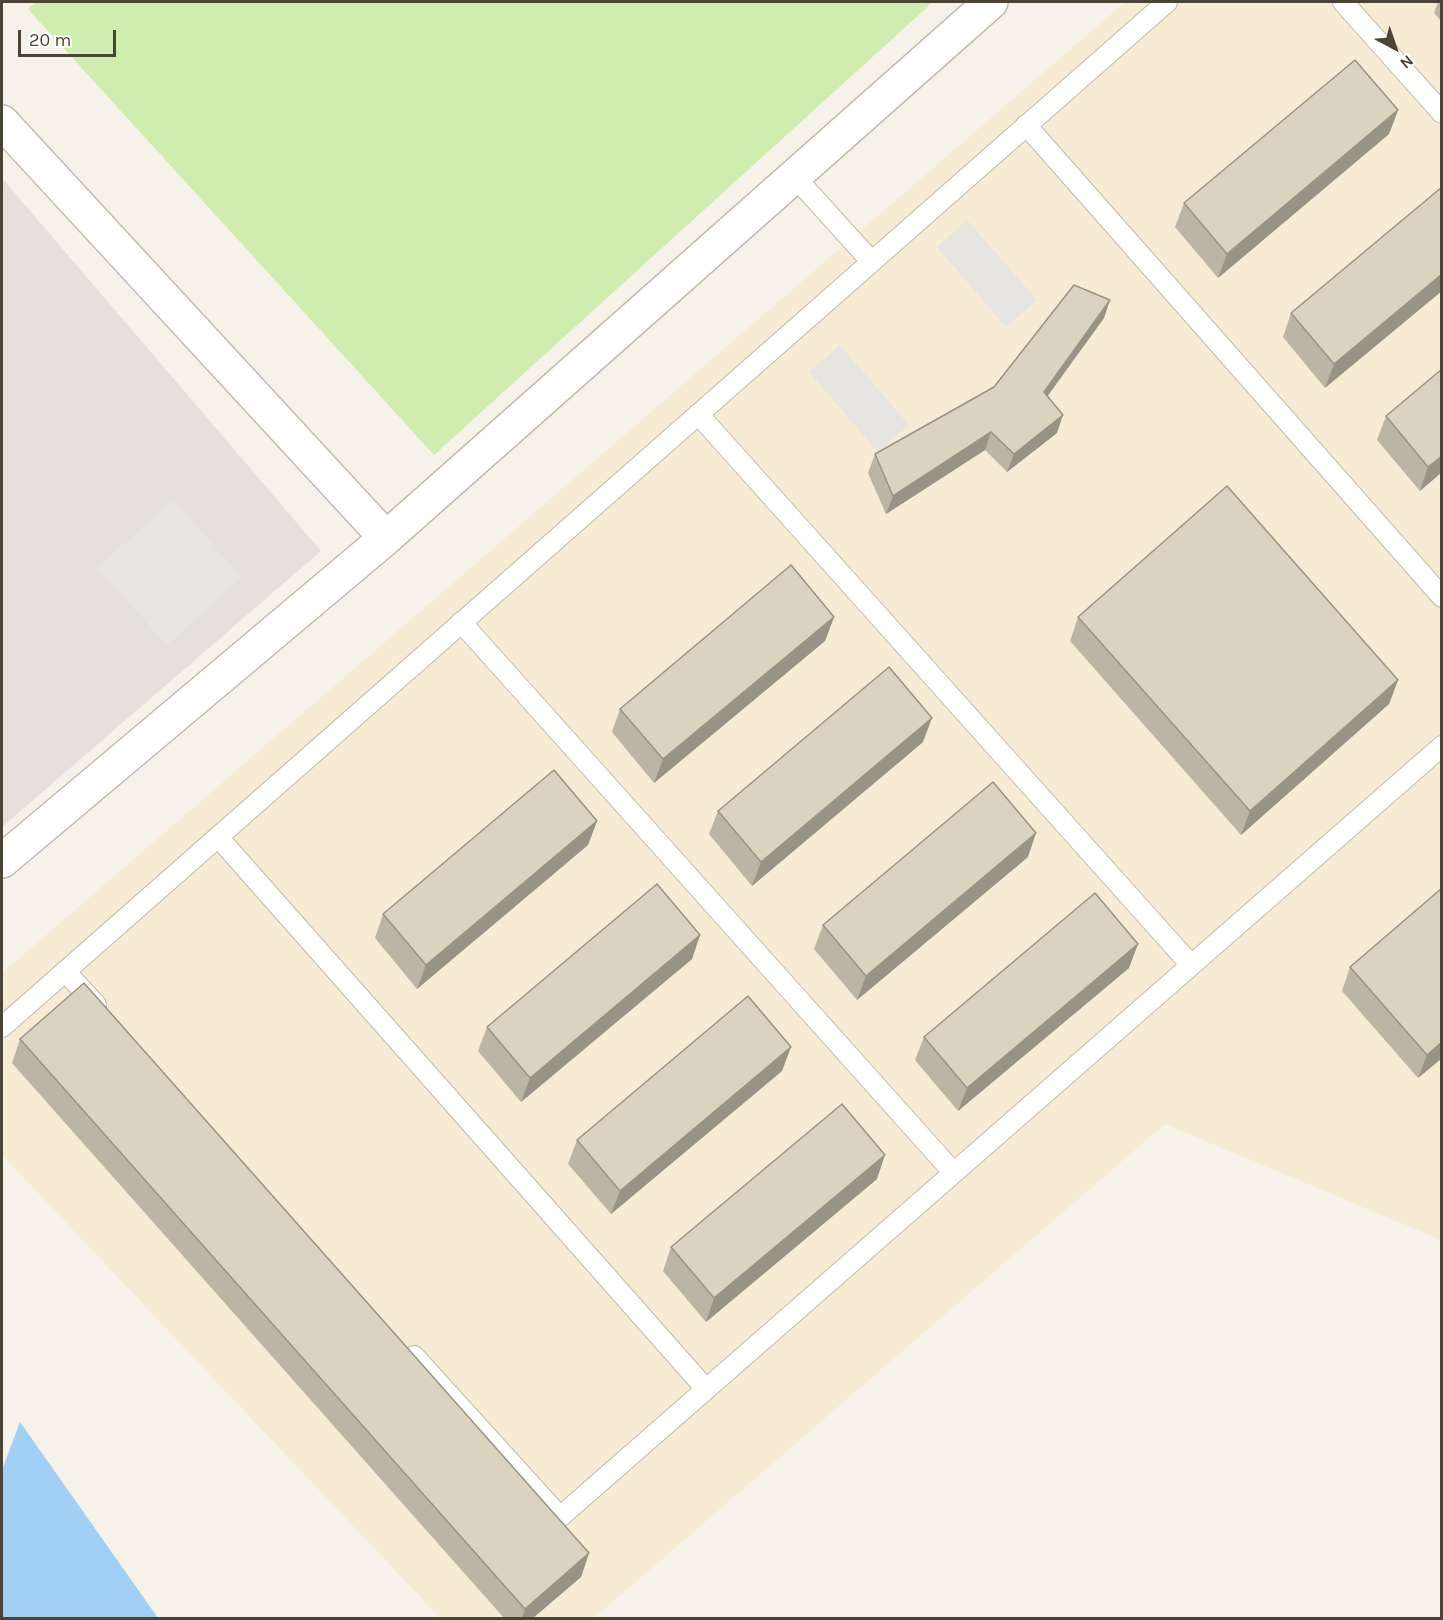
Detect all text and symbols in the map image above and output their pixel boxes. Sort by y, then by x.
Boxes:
scale bar [21,18,118,56]
north arrow [1365,18,1425,78]
text: 20 m [29,29,71,51]
text: N [1396,51,1417,73]

